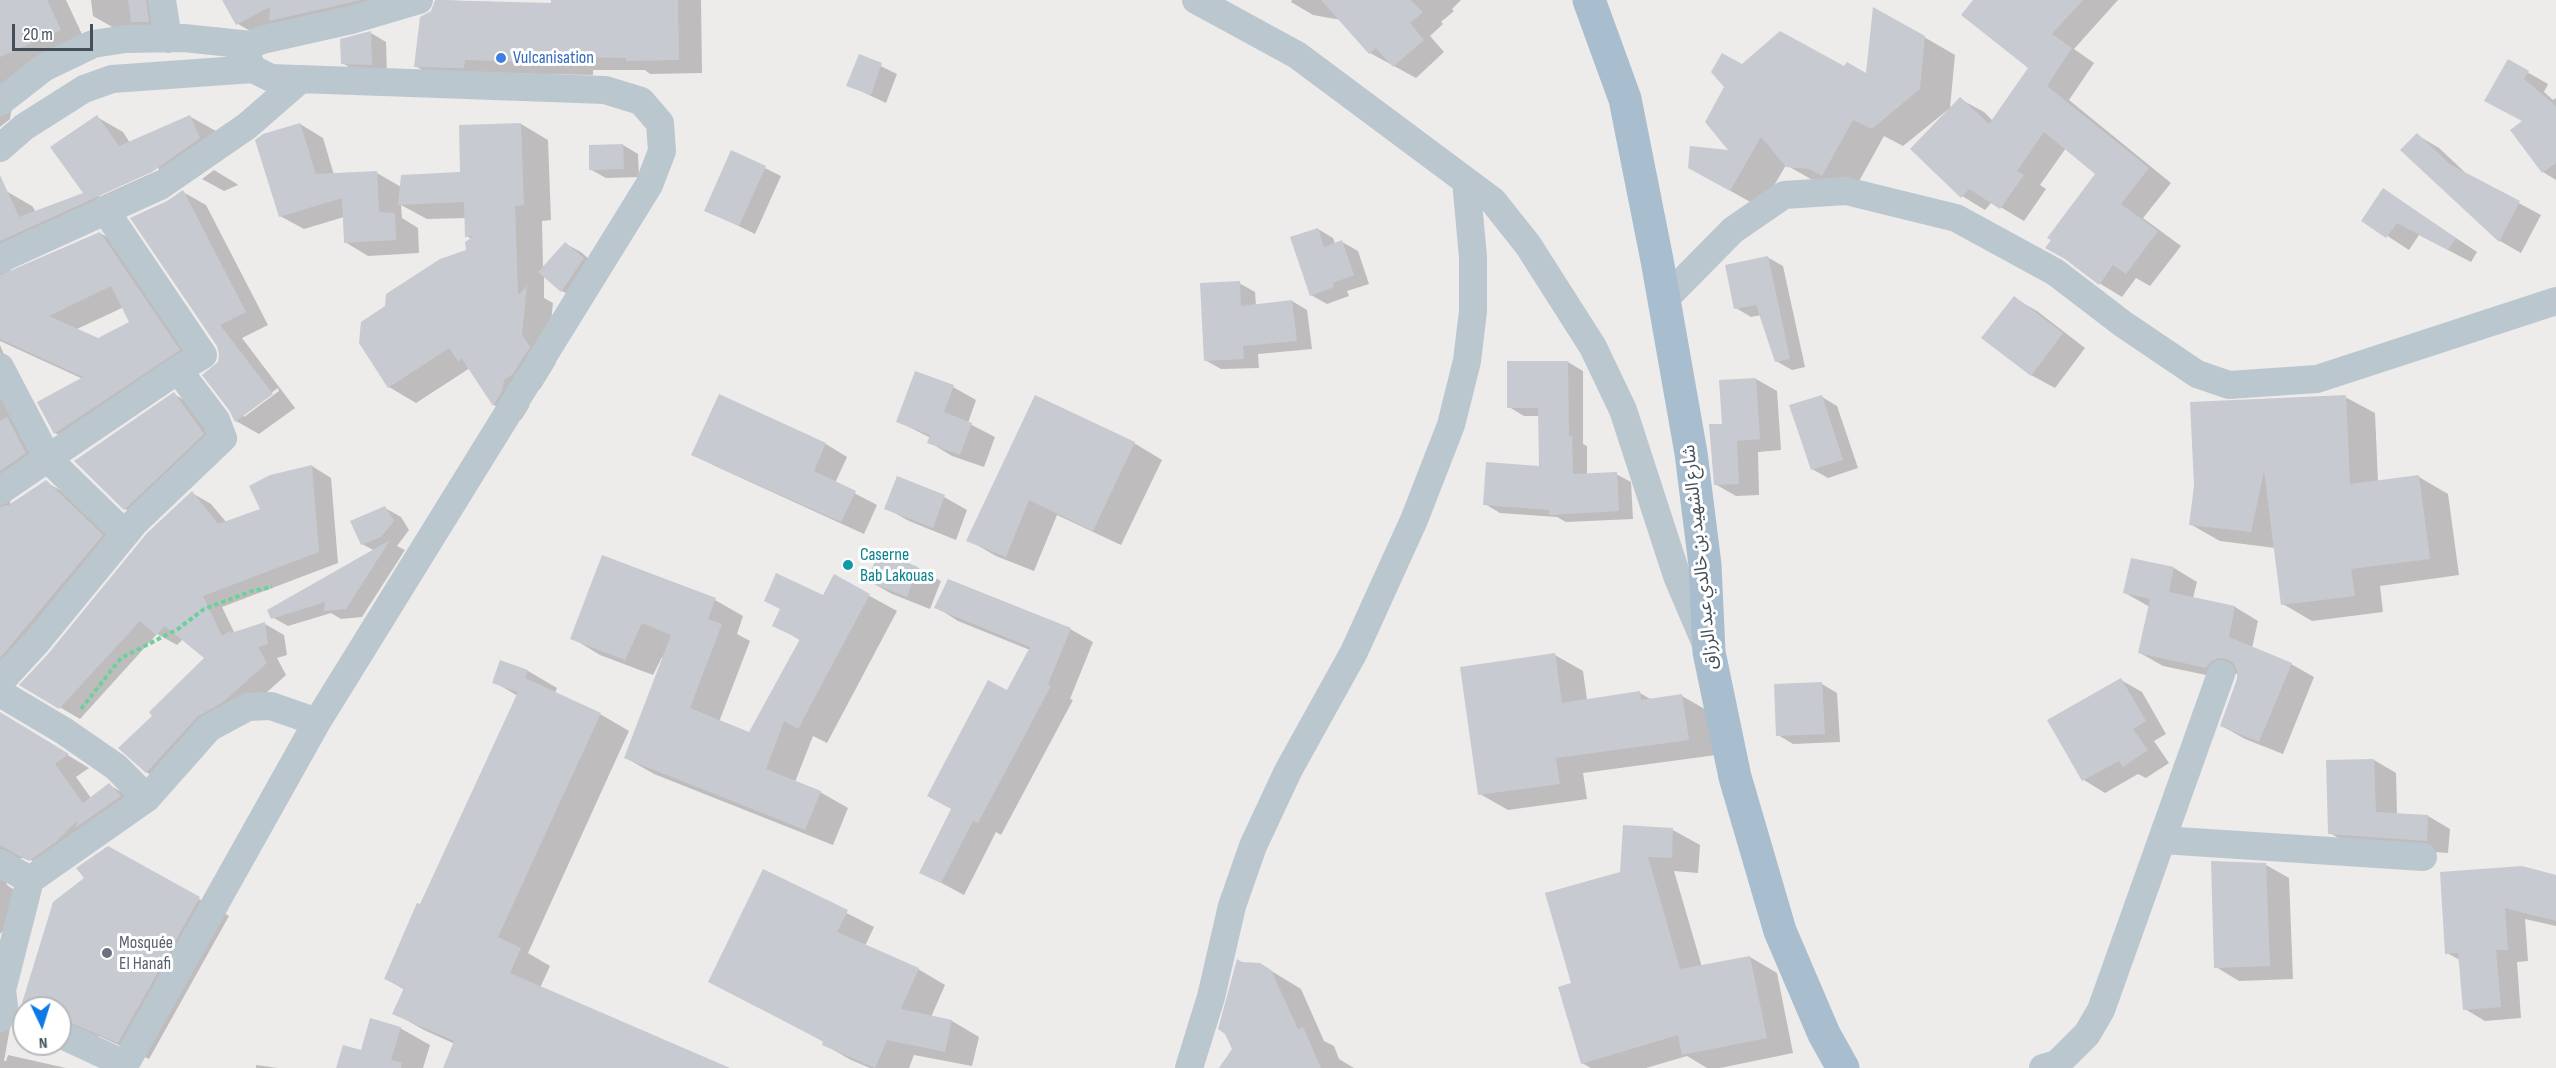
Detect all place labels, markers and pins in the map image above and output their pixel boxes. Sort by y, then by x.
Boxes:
place label: Vulcanisation [513,47,594,69]
marker: Vulcanisation [494,51,508,65]
place label: Caserne Bab Lakouas [860,544,934,586]
marker: Caserne Bab Lakouas [841,558,855,572]
place label: Mosquée El Hanafi [119,932,173,974]
marker: Mosquée El Hanafi [100,946,114,960]

